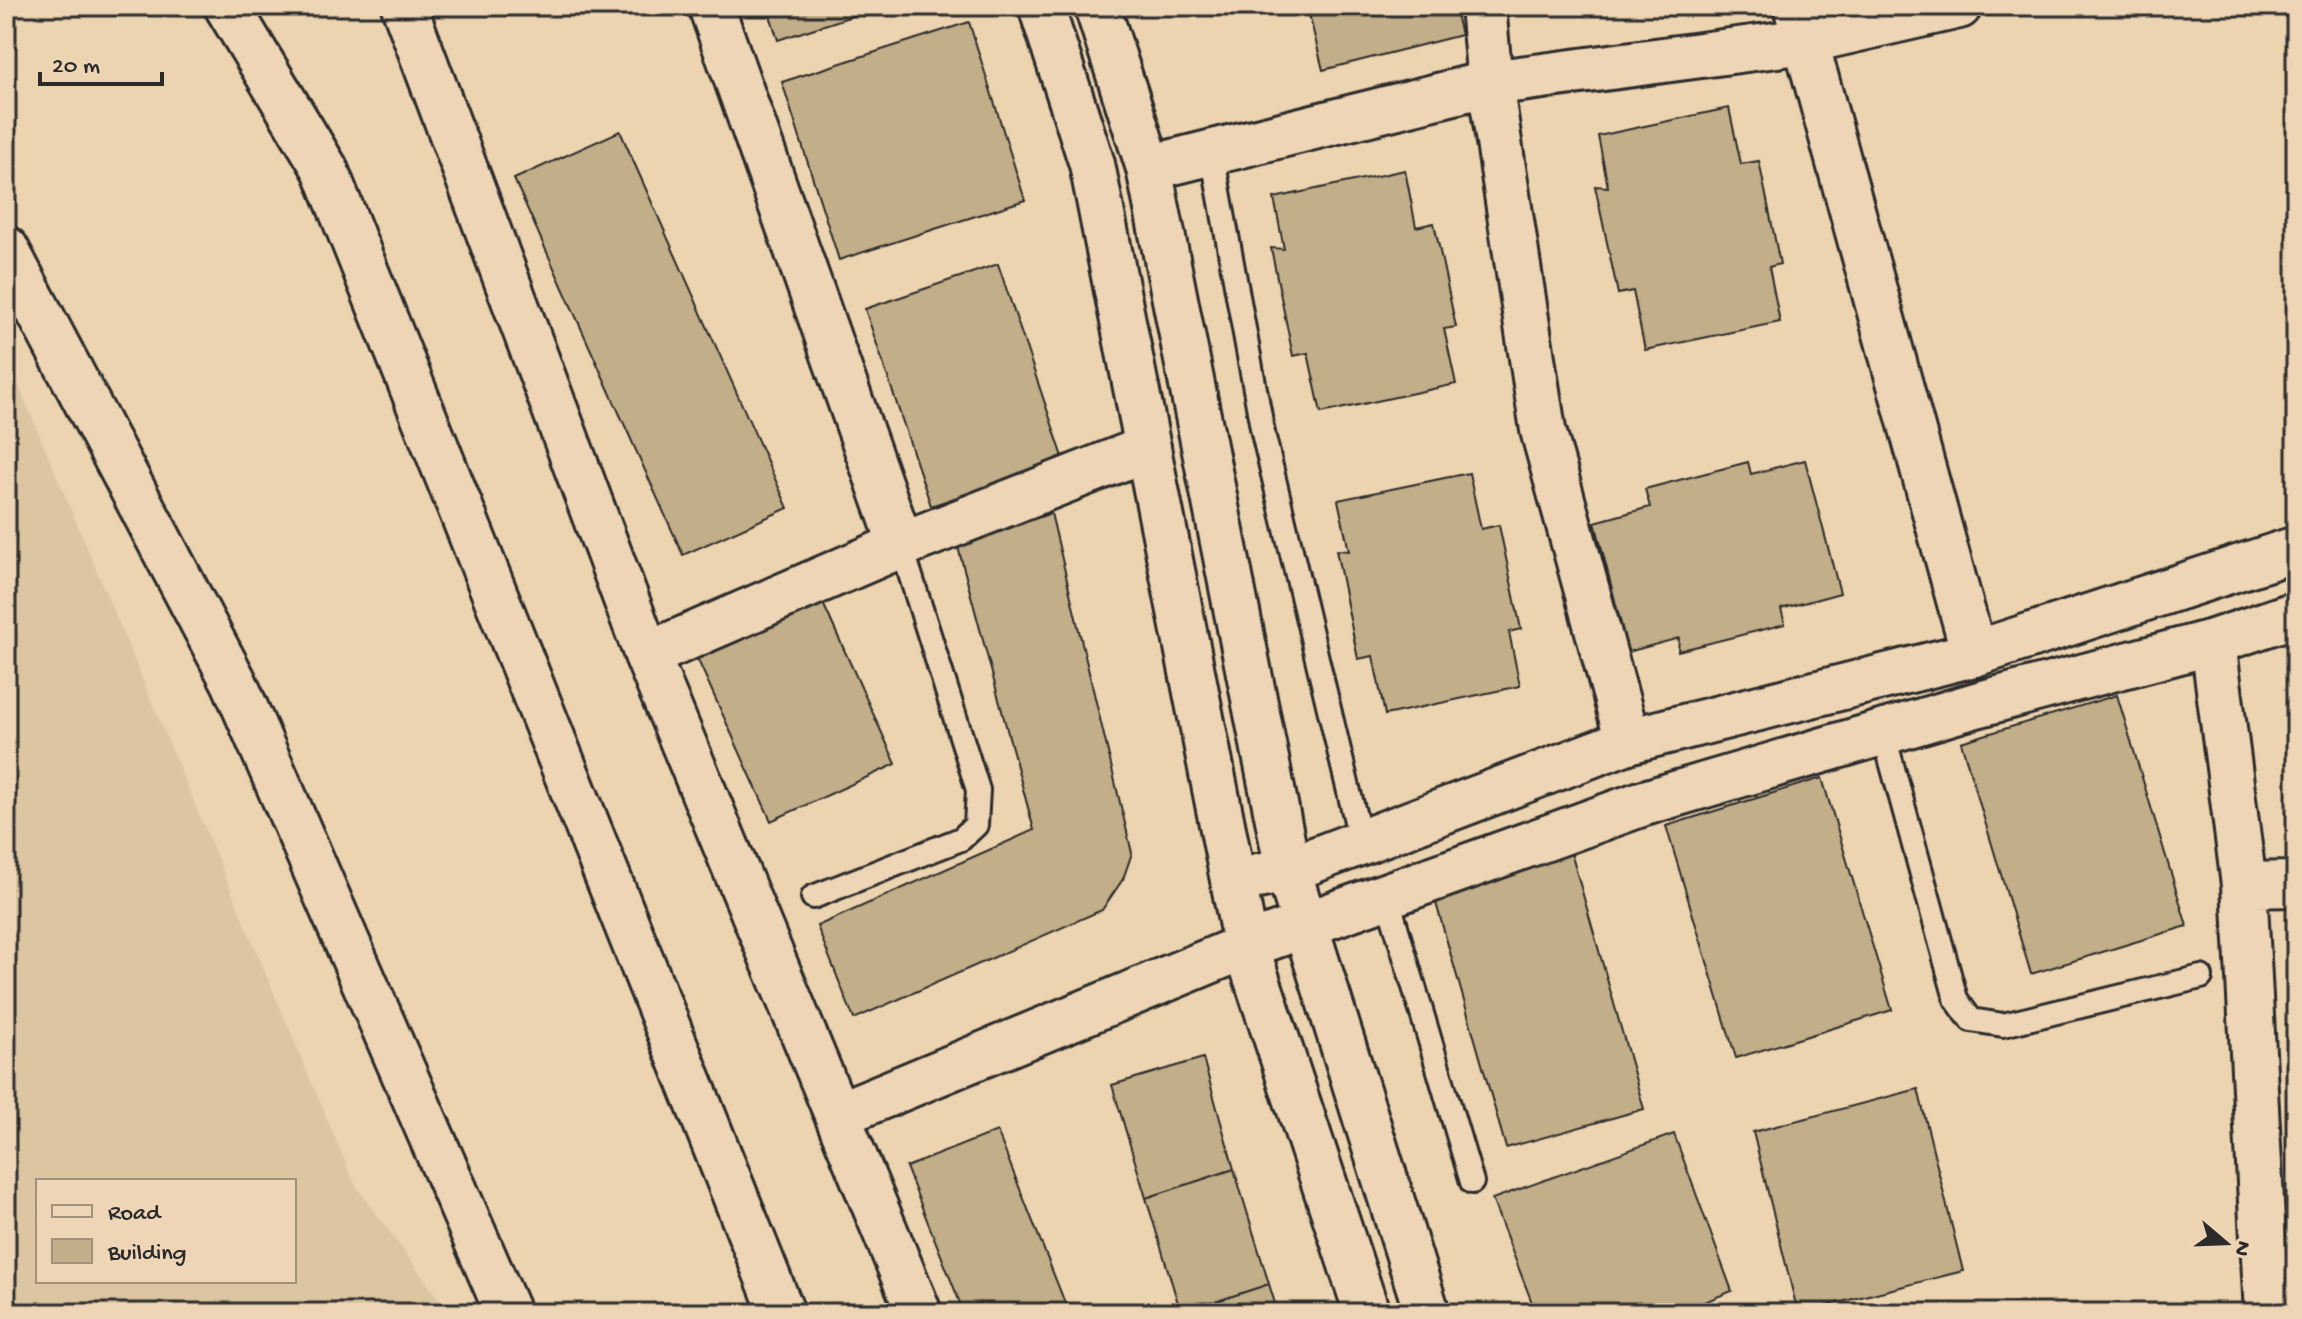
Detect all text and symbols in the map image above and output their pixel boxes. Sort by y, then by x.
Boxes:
scale bar [40,36,162,86]
text: 20 m [52,53,100,82]
legend [36,1179,296,1283]
text: Road [108,1200,162,1229]
north arrow [2186,1203,2266,1283]
text: N [2226,1237,2256,1259]
text: Building [107,1240,186,1269]

